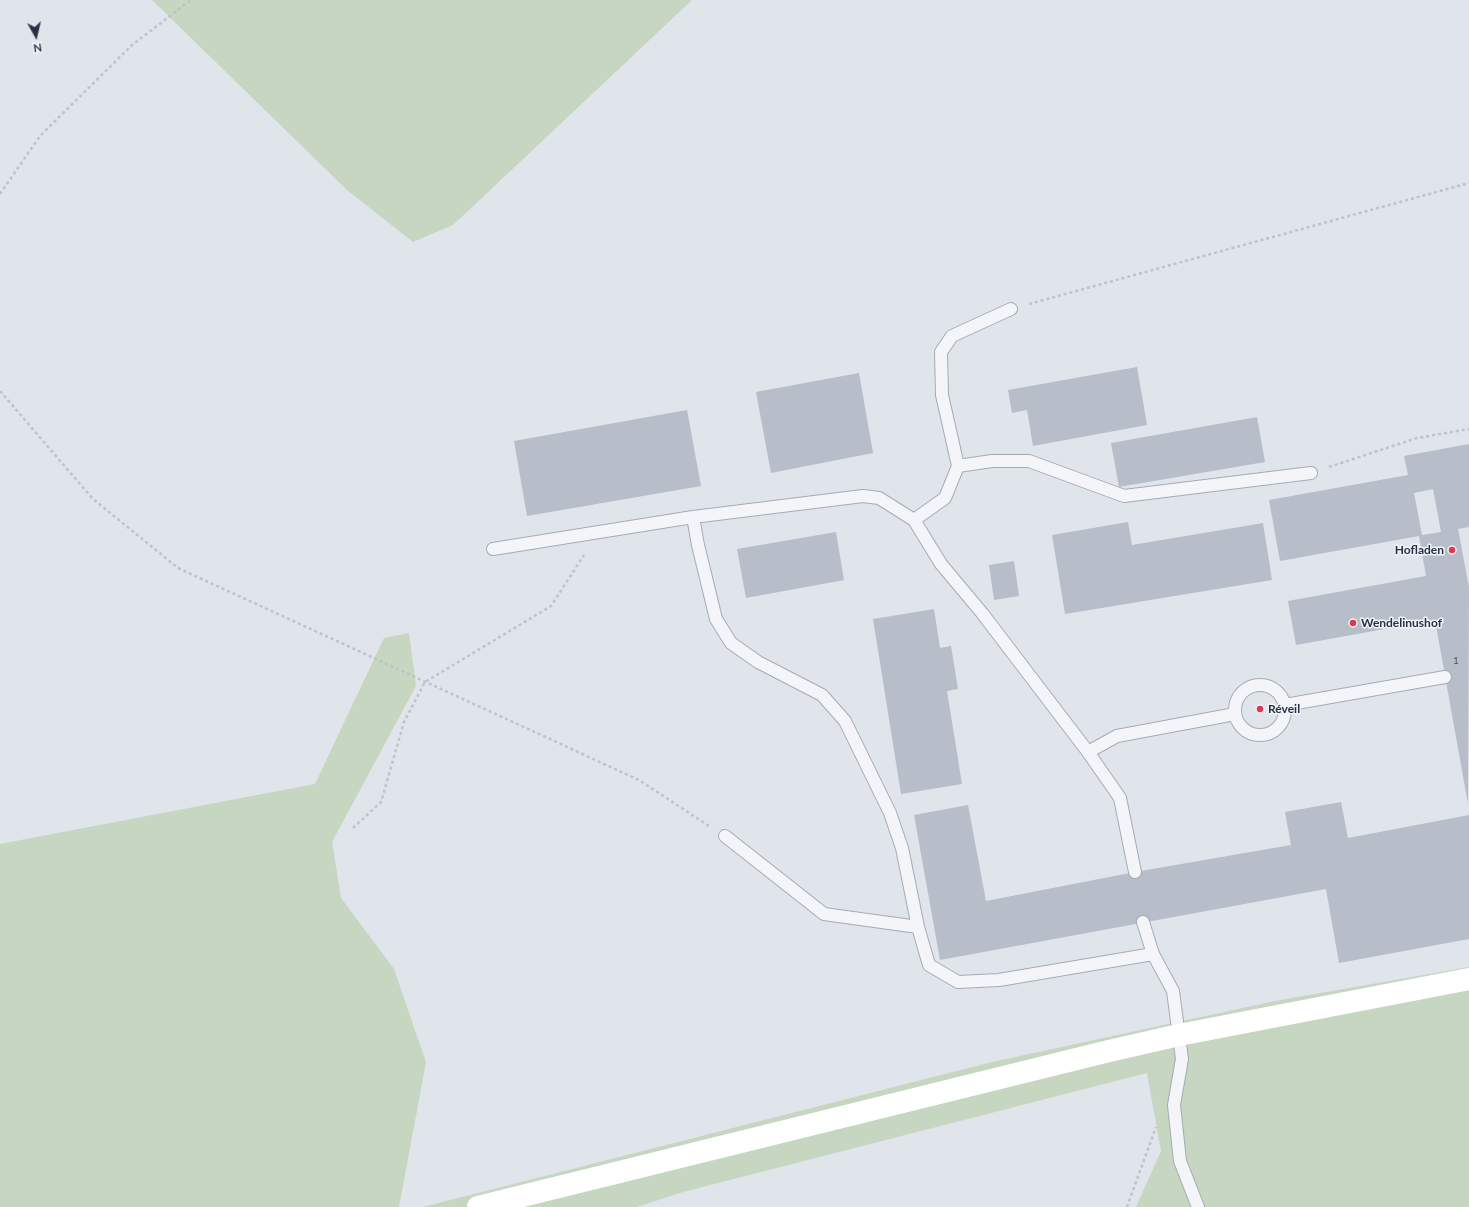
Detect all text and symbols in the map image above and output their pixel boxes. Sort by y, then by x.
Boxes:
north arrow [16,16,56,56]
text: N [33,41,43,55]
place label: Hofladen [1395,543,1444,557]
marker: Hofladen [1447,545,1457,555]
place label: Wendelinushof [1361,616,1442,630]
marker: Wendelinushof [1348,618,1358,628]
house number: 1 [1453,655,1459,667]
place label: Réveil [1268,702,1300,716]
marker: Réveil [1255,704,1265,714]

